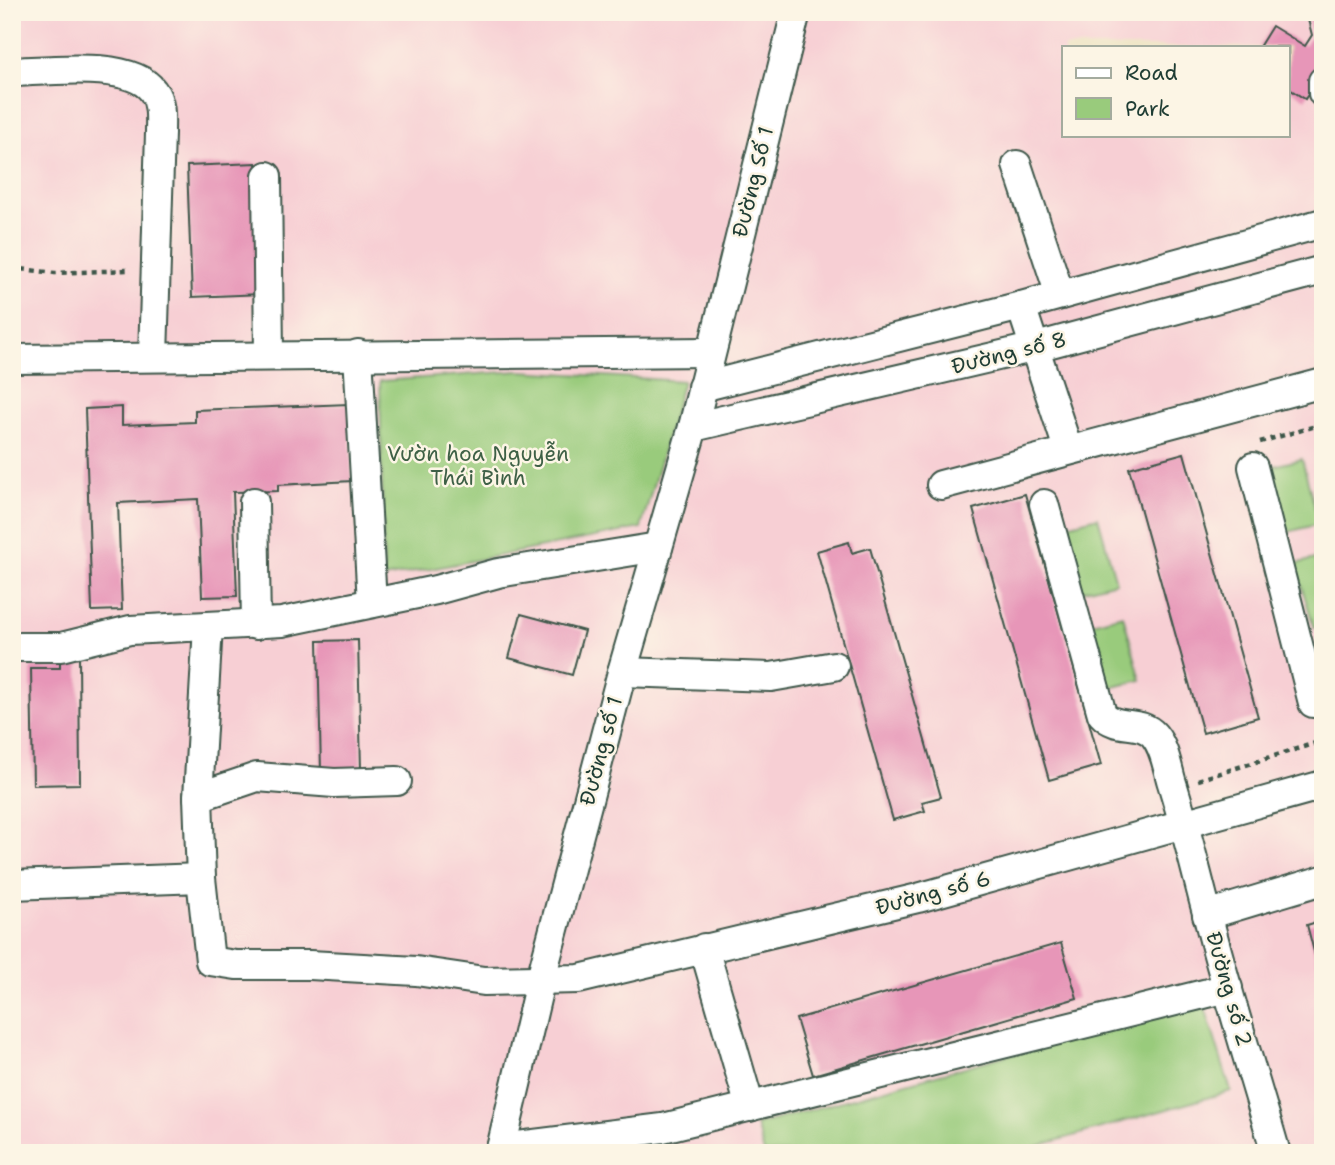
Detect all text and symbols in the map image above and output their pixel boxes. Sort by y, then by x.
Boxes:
legend [1062,46,1290,136]
text: Road [1125,59,1178,87]
text: Park [1125,95,1170,123]
street label: Đường Số 1 [726,124,780,240]
street label: Đường số 8 [948,325,1070,381]
park label: Vườn hoa Nguyễn Thái Bình [387,440,569,492]
street label: Đường số 1 [573,693,629,809]
street label: Đường số 6 [873,864,993,922]
street label: Đường số 2 [1199,929,1259,1049]

